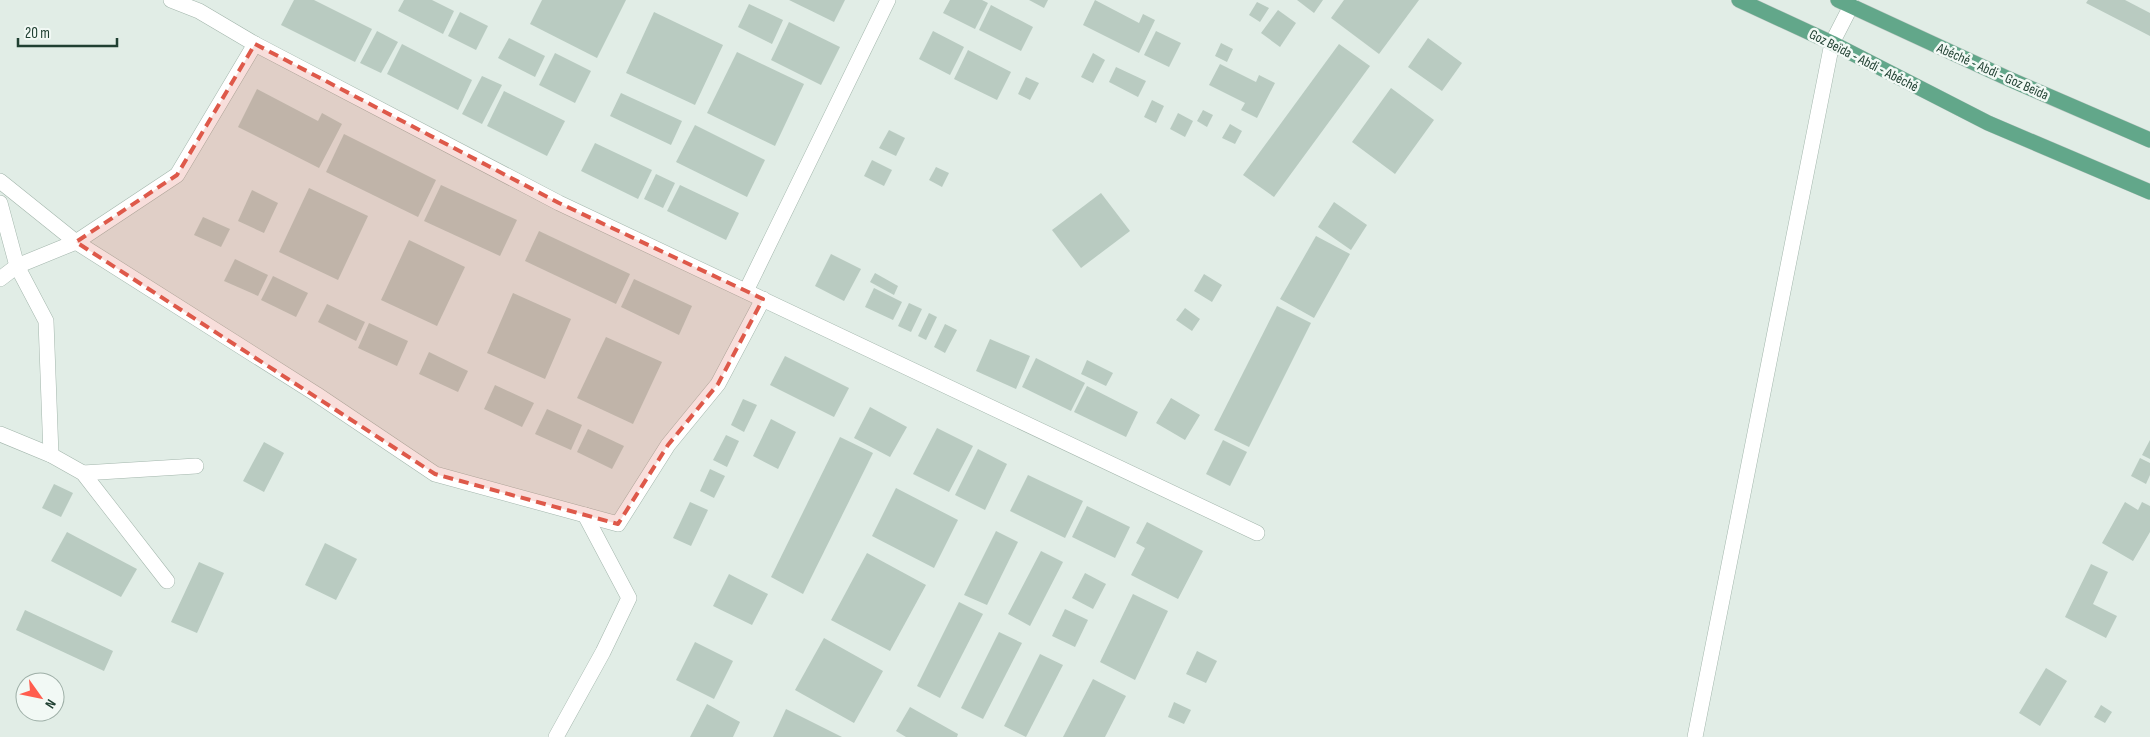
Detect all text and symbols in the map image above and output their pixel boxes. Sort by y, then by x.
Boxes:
scale bar [18,15,116,47]
text: 20 m [25,24,50,43]
street label: Goz Beïda - Abdi - Abéché [1806,26,1921,95]
street label: Abéché - Abdi - Goz Beïda [1934,39,2051,104]
north arrow [15,672,65,722]
text: N [41,696,60,712]

